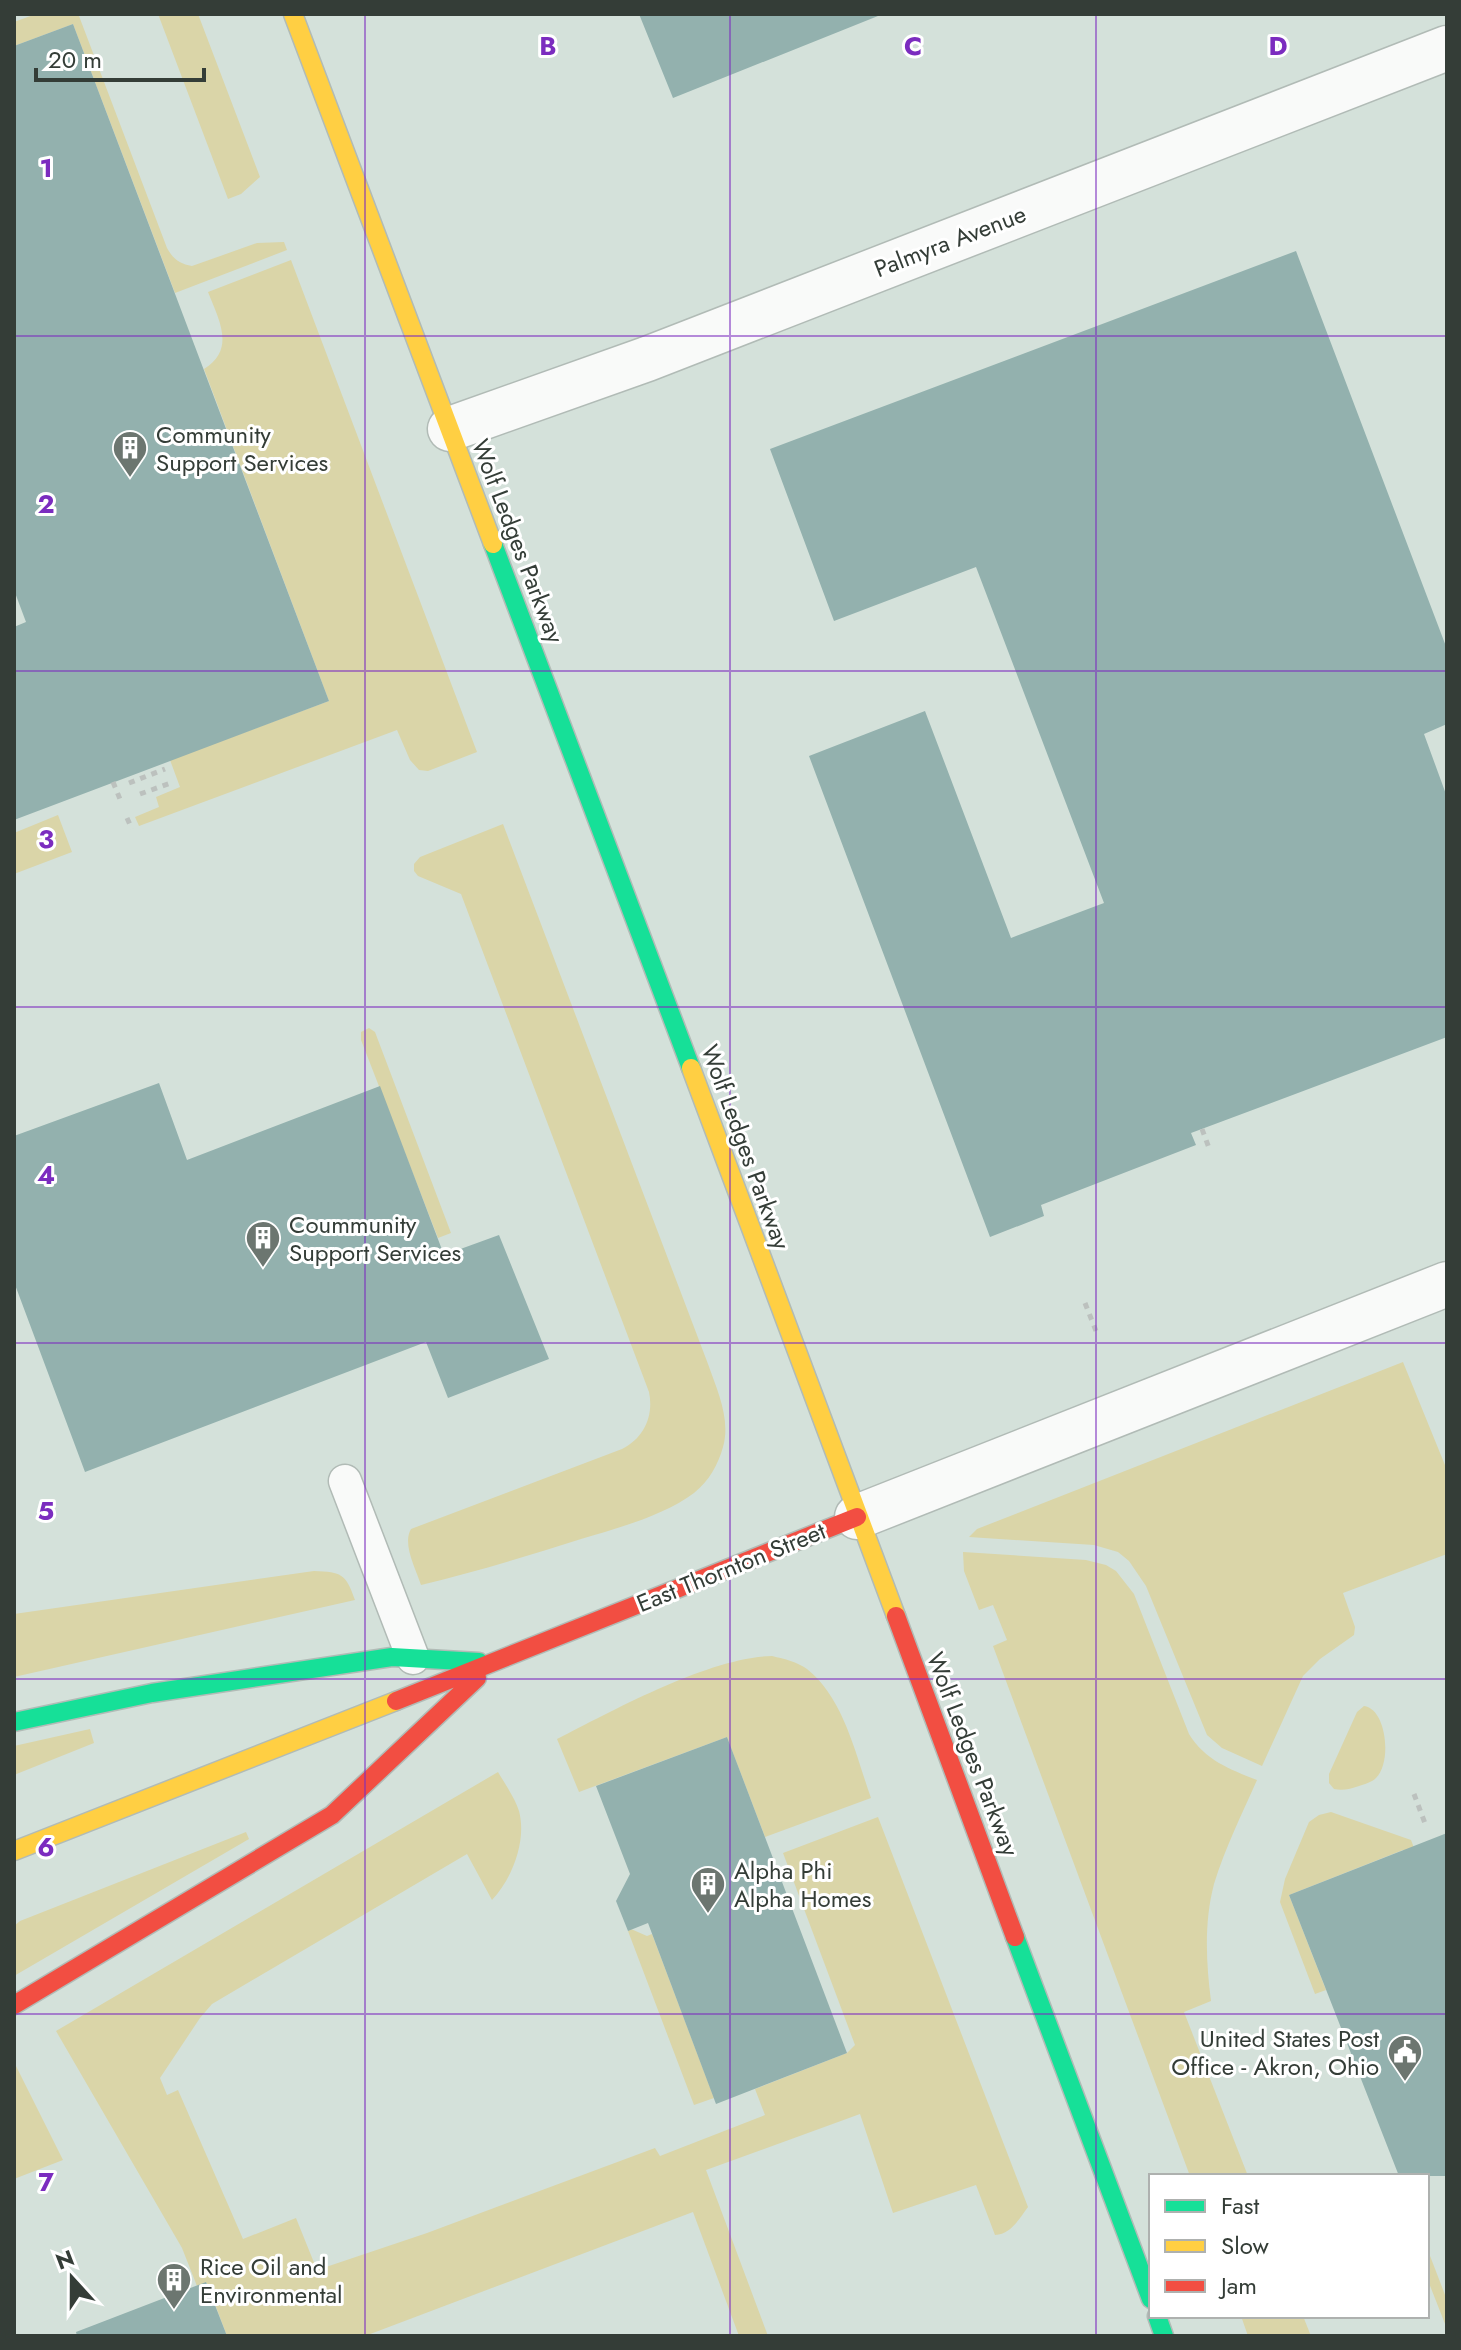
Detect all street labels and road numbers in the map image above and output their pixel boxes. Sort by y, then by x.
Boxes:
street label: Palmyra Avenue [869,196,1031,286]
street label: Wolf Ledges Parkway [463,434,573,648]
street label: Wolf Ledges Parkway [693,1040,799,1255]
street label: East Thornton Street [631,1513,831,1621]
street label: Wolf Ledges Parkway [918,1647,1028,1861]

